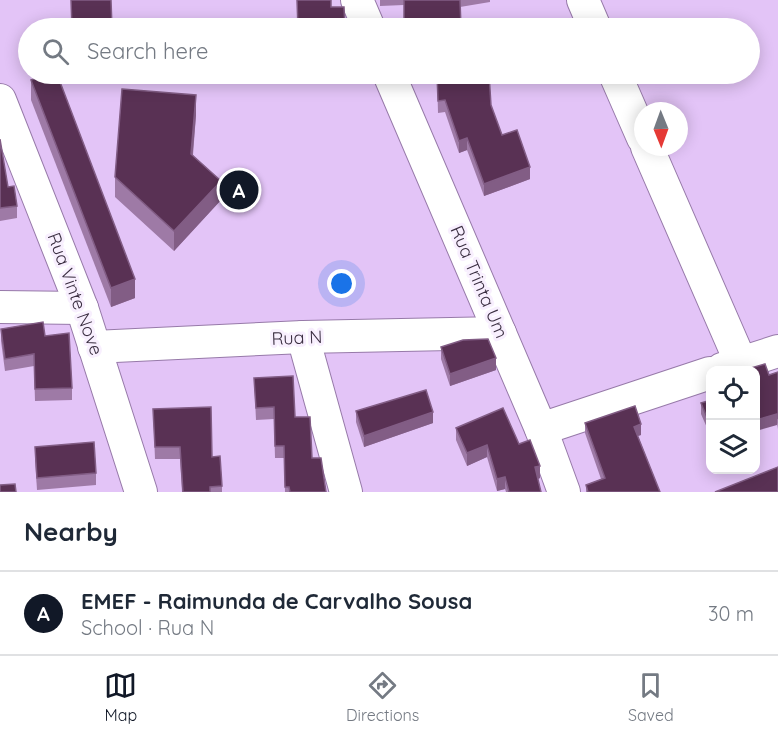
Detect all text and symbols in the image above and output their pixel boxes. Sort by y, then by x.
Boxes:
search box [18,18,760,84]
icon: search [39,35,72,68]
text: Search here [87,37,208,65]
north arrow [634,102,688,156]
pin: A [220,168,258,213]
street label: Rua Trinta Um [445,222,514,342]
street label: Rua Vinte Nove [43,229,108,358]
your location [327,269,356,298]
street label: Rua N [271,325,323,350]
map controls [706,366,760,474]
button: locate [706,366,760,420]
button: layers [706,420,760,474]
text: Nearby [24,515,118,548]
text: EMEF - Raimunda de Carvalho Sousa [81,587,472,615]
text: A [37,601,50,626]
text: 30 m [708,601,754,626]
text: School · Rua N [81,615,214,640]
tab: Map [104,669,137,725]
tab: Directions [346,669,419,725]
tab: Saved [628,669,674,725]

